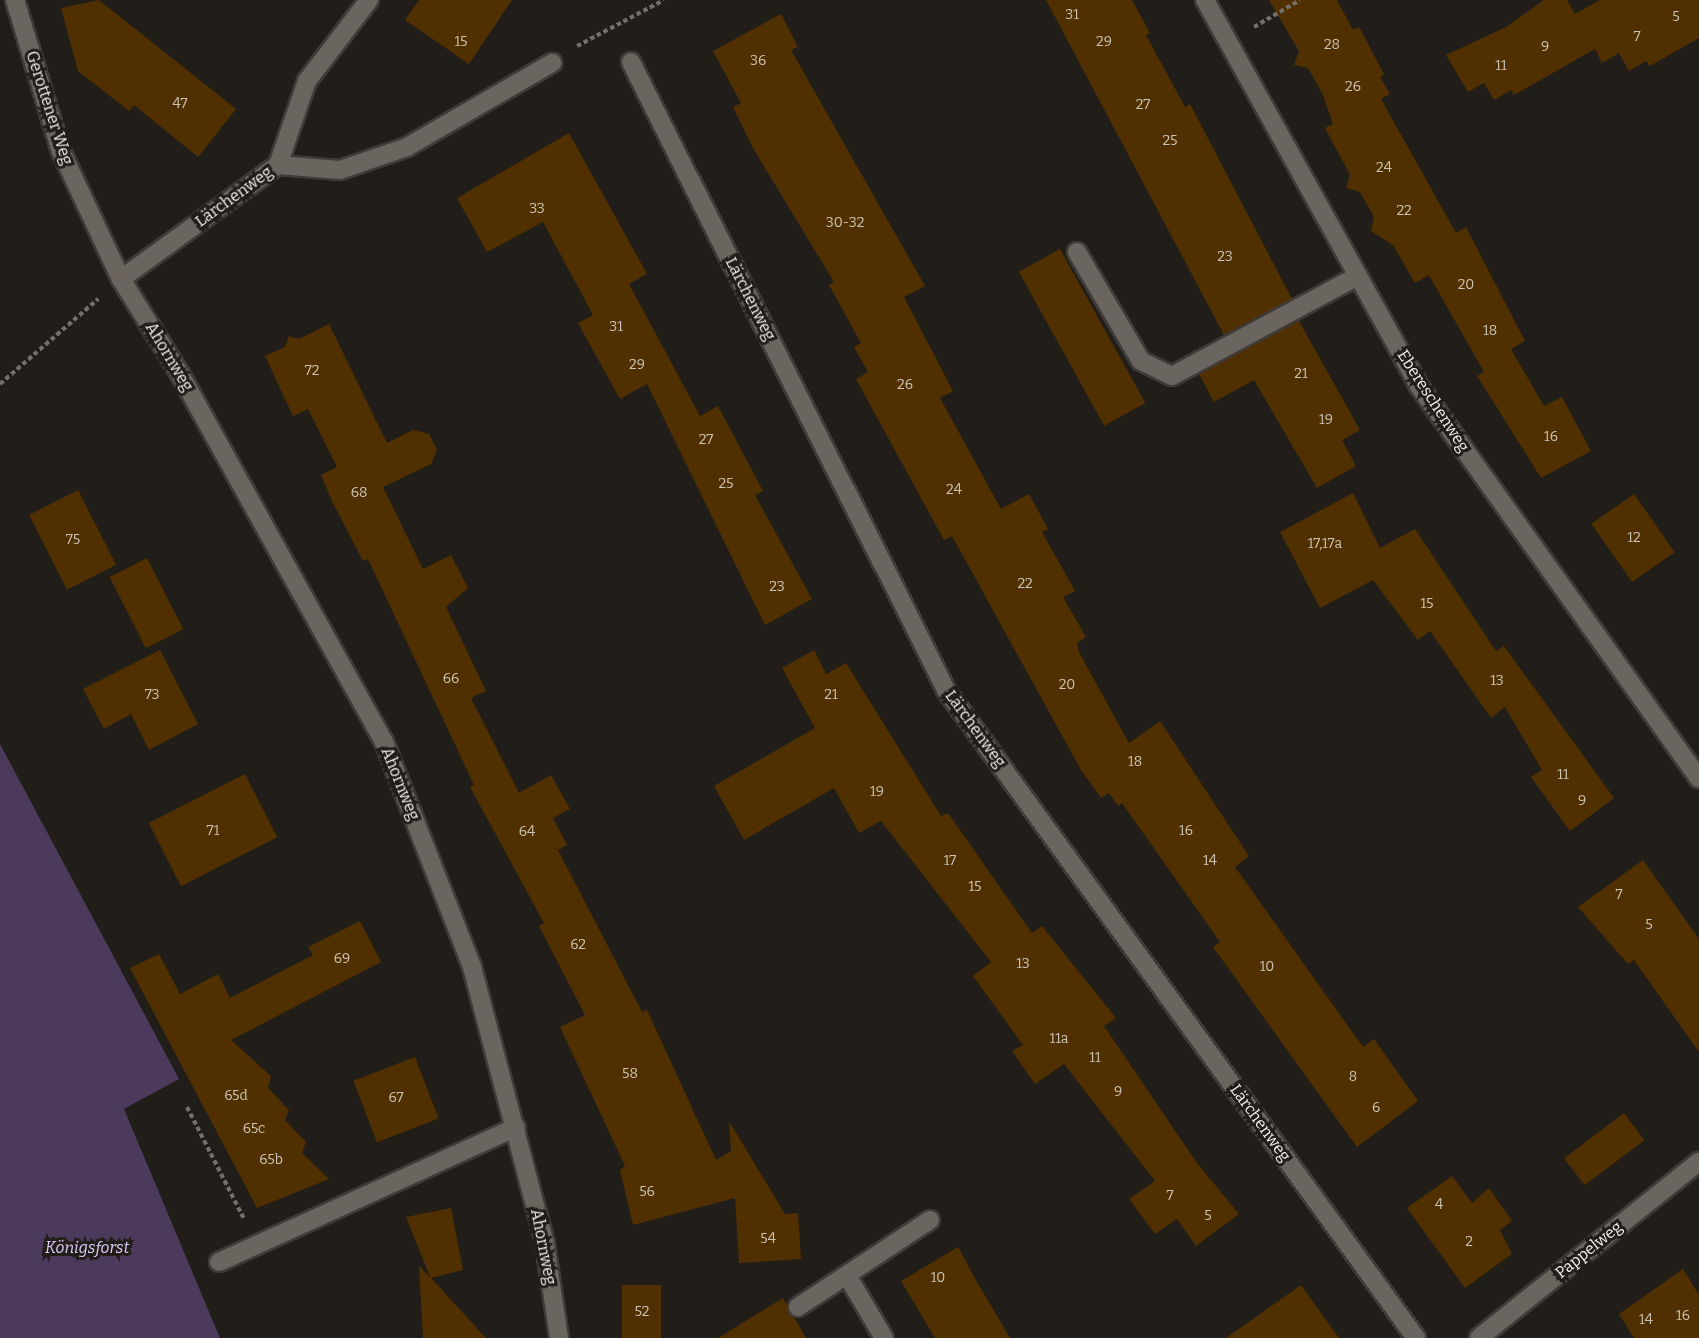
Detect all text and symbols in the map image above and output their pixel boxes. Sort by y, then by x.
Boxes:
house number: 31 [1065,7,1079,23]
house number: 5 [1672,9,1680,25]
house number: 7 [1633,29,1641,45]
house number: 15 [454,34,468,50]
house number: 29 [1096,34,1112,50]
house number: 28 [1324,37,1340,53]
house number: 9 [1541,39,1549,55]
street label: Gerottener Weg [22,49,76,167]
house number: 36 [750,53,766,69]
house number: 11 [1495,58,1507,74]
house number: 26 [1345,79,1361,95]
house number: 47 [172,96,188,112]
house number: 27 [1136,97,1150,113]
house number: 25 [1162,133,1178,149]
house number: 24 [1376,160,1392,176]
street label: Lärchenweg [192,163,276,231]
house number: 33 [529,201,545,217]
house number: 22 [1396,203,1412,219]
house number: 30-32 [826,215,864,231]
house number: 23 [1217,249,1233,265]
street label: Lärchenweg [721,254,779,344]
house number: 20 [1458,277,1474,293]
street label: Ahornweg [141,319,197,395]
house number: 31 [609,319,623,335]
house number: 18 [1483,323,1497,339]
street label: Ebereschenweg [1393,346,1473,456]
house number: 29 [629,357,645,373]
house number: 72 [305,363,319,379]
house number: 21 [1294,366,1308,382]
house number: 26 [897,377,913,393]
house number: 19 [1319,412,1333,428]
house number: 16 [1544,429,1558,445]
house number: 27 [699,432,713,448]
house number: 25 [718,476,734,492]
house number: 24 [946,482,962,498]
house number: 68 [351,485,367,501]
house number: 12 [1627,530,1641,546]
house number: 75 [66,532,80,548]
house number: 17,17a [1308,536,1342,552]
house number: 22 [1017,576,1033,592]
house number: 23 [769,579,785,595]
house number: 15 [1420,596,1434,612]
house number: 66 [443,671,459,687]
house number: 13 [1490,673,1504,689]
house number: 20 [1059,677,1075,693]
house number: 73 [145,687,159,703]
house number: 21 [824,687,838,703]
street label: Lärchenweg [941,687,1009,771]
street label: Ahornweg [377,745,423,823]
house number: 18 [1128,754,1142,770]
house number: 11 [1557,767,1569,783]
house number: 19 [870,784,884,800]
house number: 9 [1578,793,1586,809]
house number: 71 [207,823,219,839]
house number: 16 [1179,823,1193,839]
house number: 64 [519,824,535,840]
house number: 17 [944,853,956,869]
house number: 14 [1203,853,1217,869]
house number: 15 [968,879,982,895]
house number: 7 [1615,887,1623,903]
house number: 5 [1645,917,1653,933]
house number: 62 [570,937,586,953]
house number: 69 [334,951,350,967]
house number: 13 [1016,956,1030,972]
house number: 10 [1260,959,1274,975]
house number: 11a [1049,1031,1069,1047]
house number: 11 [1089,1050,1101,1066]
house number: 58 [622,1066,638,1082]
house number: 8 [1349,1069,1357,1085]
street label: Lärchenweg [1226,1081,1294,1165]
house number: 9 [1114,1084,1122,1100]
house number: 65d [224,1088,248,1104]
house number: 67 [388,1090,404,1106]
house number: 6 [1372,1100,1380,1116]
house number: 65c [243,1121,265,1137]
house number: 65b [259,1152,283,1168]
house number: 56 [639,1184,655,1200]
house number: 7 [1166,1188,1174,1204]
house number: 4 [1435,1197,1443,1213]
street label: Ahornweg [526,1207,560,1287]
house number: 5 [1204,1208,1212,1224]
street label: Pappelweg [1552,1217,1626,1283]
house number: 54 [760,1231,776,1247]
house number: 2 [1465,1234,1473,1250]
park label: Königsforst [45,1238,129,1258]
house number: 10 [931,1270,945,1286]
house number: 52 [635,1304,649,1320]
house number: 16 [1676,1308,1690,1324]
house number: 14 [1639,1312,1653,1328]

